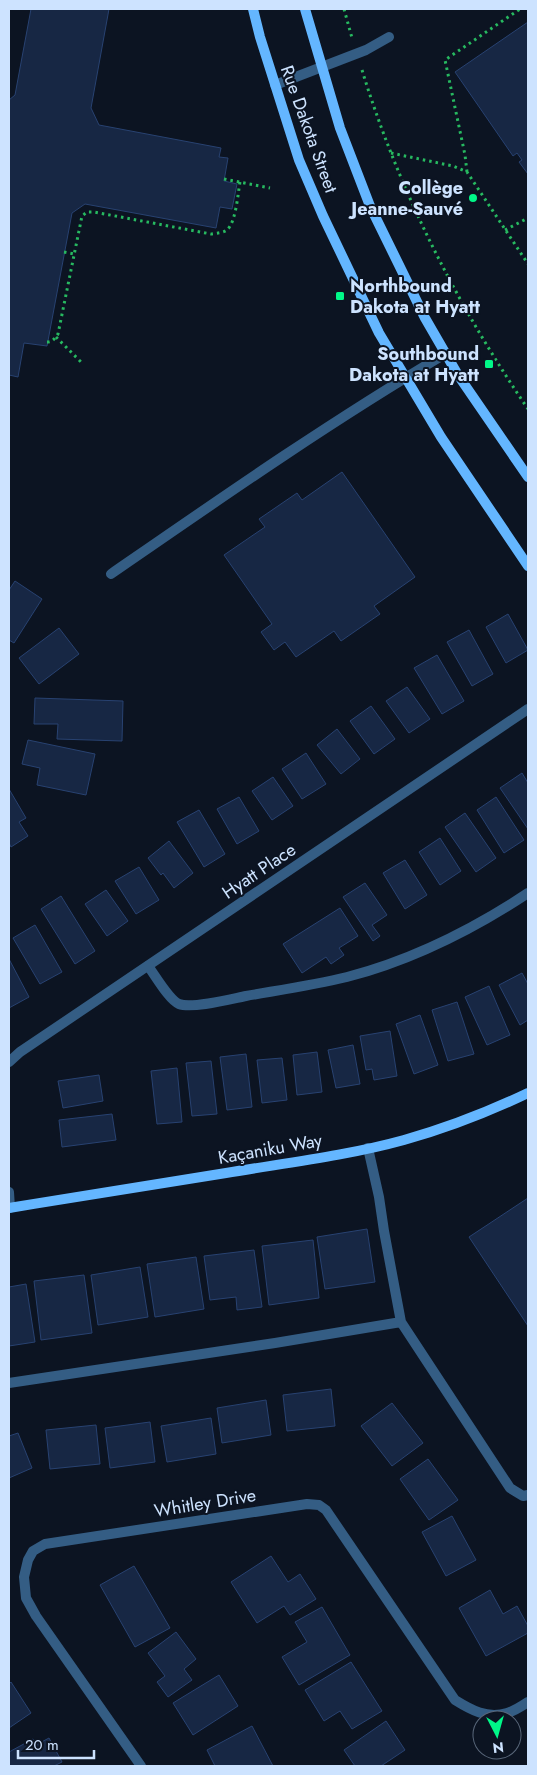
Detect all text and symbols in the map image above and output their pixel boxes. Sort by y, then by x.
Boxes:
street label: Rue Dakota Street [274,62,344,197]
place label: Collège Jeanne-Sauvé [348,175,463,222]
marker: Collège Jeanne-Sauvé [467,192,479,204]
place label: Northbound Dakota at Hyatt [350,273,480,320]
marker: Northbound Dakota at Hyatt [334,290,346,302]
place label: Southbound Dakota at Hyatt [349,341,479,388]
marker: Southbound Dakota at Hyatt [483,358,495,370]
street label: Hyatt Place [217,837,301,905]
street label: Kaçaniku Way [216,1127,324,1171]
street label: Whitley Drive [152,1482,258,1524]
north arrow [472,1710,522,1760]
scale bar [18,1728,94,1760]
text: 20 m [25,1734,59,1756]
text: N [492,1737,505,1758]

